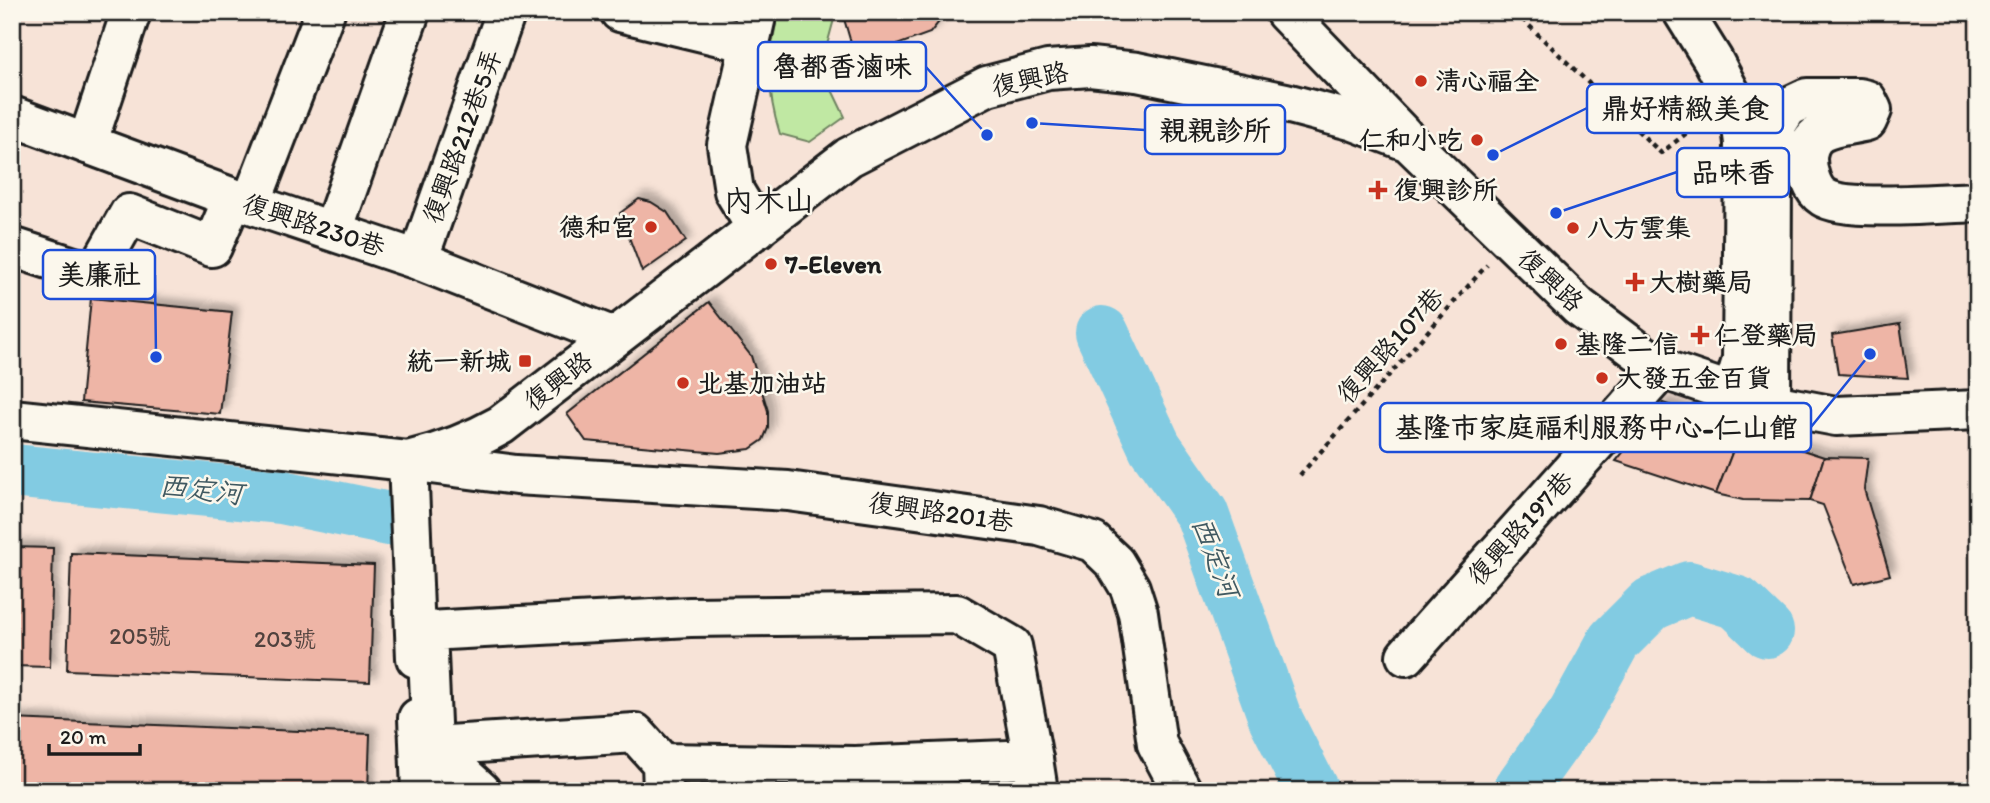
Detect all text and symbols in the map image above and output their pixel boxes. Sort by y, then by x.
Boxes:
callout: 魯都香滷味 [758,42,926,91]
street label: 復興路212巷5弄 [416,45,508,227]
text: 魯都香滷味 [772,49,912,83]
street label: 復興路 [989,55,1071,103]
place label: 清心福全 [1435,65,1540,97]
marker: 清心福全 [1413,73,1429,89]
callout: 鼎好精緻美食 [1587,84,1783,133]
text: 鼎好精緻美食 [1601,91,1769,125]
callout: 親親診所 [1145,105,1285,154]
text: 親親診所 [1159,113,1271,147]
place label: 仁和小吃 [1359,124,1463,156]
marker: 仁和小吃 [1469,132,1485,148]
callout: 品味香 [1677,148,1789,197]
text: 品味香 [1691,155,1775,189]
place label: 復興診所 [1394,174,1498,206]
marker: 復興診所 [1368,180,1388,200]
district label: 內木山 [724,182,814,219]
street label: 復興路230巷 [239,187,389,263]
place label: 德和宮 [559,211,637,243]
place label: 八方雲集 [1587,212,1691,244]
marker: 德和宮 [643,219,659,235]
marker: 八方雲集 [1565,220,1581,236]
street label: 復興路 [1512,242,1590,318]
place label: 7-Eleven [784,248,882,280]
callout: 美廉社 [43,250,155,299]
marker: 7-Eleven [763,256,779,272]
text: 美廉社 [57,257,141,291]
place label: 大樹藥局 [1649,266,1753,298]
marker: 大樹藥局 [1627,274,1643,290]
street label: 復興路107巷 [1330,280,1450,410]
place label: 仁登藥局 [1714,319,1818,351]
marker: 仁登藥局 [1692,327,1708,343]
place label: 基隆二信 [1575,328,1679,360]
marker: 基隆二信 [1553,336,1569,352]
street label: 復興路 [517,344,599,418]
place label: 統一新城 [407,345,511,377]
marker: 統一新城 [517,353,533,369]
place label: 大發五金百貨 [1616,362,1772,394]
place label: 北基加油站 [697,367,827,399]
marker: 大發五金百貨 [1594,370,1610,386]
marker: 北基加油站 [675,375,691,391]
callout: 基隆市家庭福利服務中心-仁山館 [1380,403,1811,452]
text: 基隆市家庭福利服務中心-仁山館 [1394,410,1798,444]
street label: 復興路197巷 [1460,464,1580,592]
water label: 西定河 [157,468,249,511]
street label: 復興路201巷 [867,486,1015,538]
water label: 西定河 [1185,512,1248,606]
house number: 205號 [109,622,171,650]
house number: 203號 [254,625,316,653]
scale bar [49,712,140,756]
text: 20 m [60,724,107,749]

